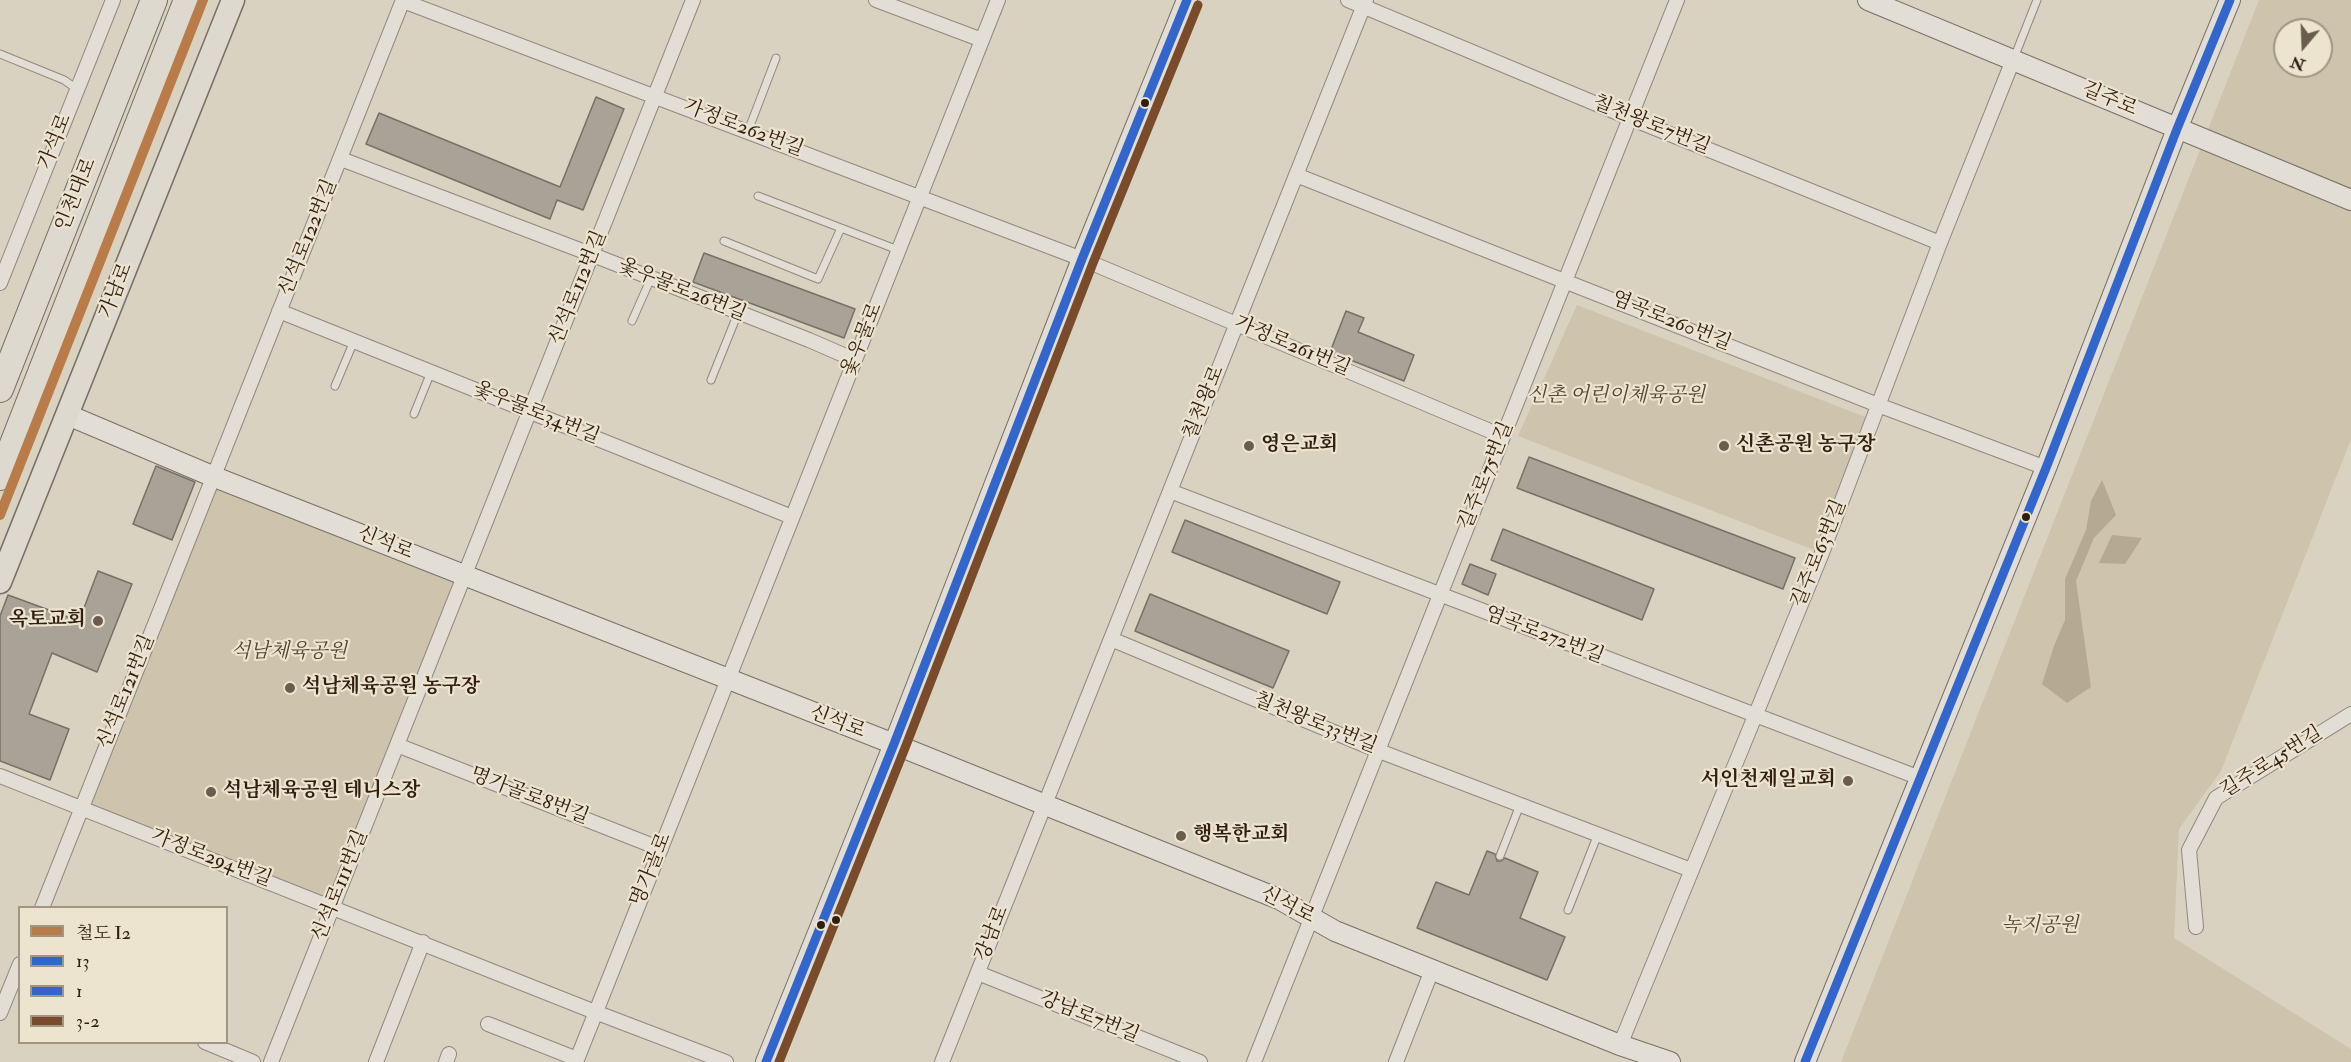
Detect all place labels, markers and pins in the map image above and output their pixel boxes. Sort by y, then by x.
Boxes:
unlabelled marker [1139,97,1151,109]
place label: 영은교회 [1261,434,1338,458]
place label: 신촌공원 농구장 [1736,434,1875,458]
marker: 영은교회 [1242,439,1256,453]
marker: 신촌공원 농구장 [1717,439,1731,453]
unlabelled marker [2020,511,2032,523]
place label: 옥토교회 [9,609,86,633]
marker: 옥토교회 [91,614,105,628]
place label: 석남체육공원 농구장 [302,676,480,700]
marker: 석남체육공원 농구장 [283,681,297,695]
place label: 서인천제일교회 [1701,769,1836,793]
marker: 서인천제일교회 [1841,774,1855,788]
place label: 석남체육공원 테니스장 [223,780,420,804]
marker: 석남체육공원 테니스장 [204,785,218,799]
place label: 행복한교회 [1193,824,1290,848]
marker: 행복한교회 [1174,829,1188,843]
unlabelled marker [830,914,842,926]
unlabelled marker [815,919,827,931]

